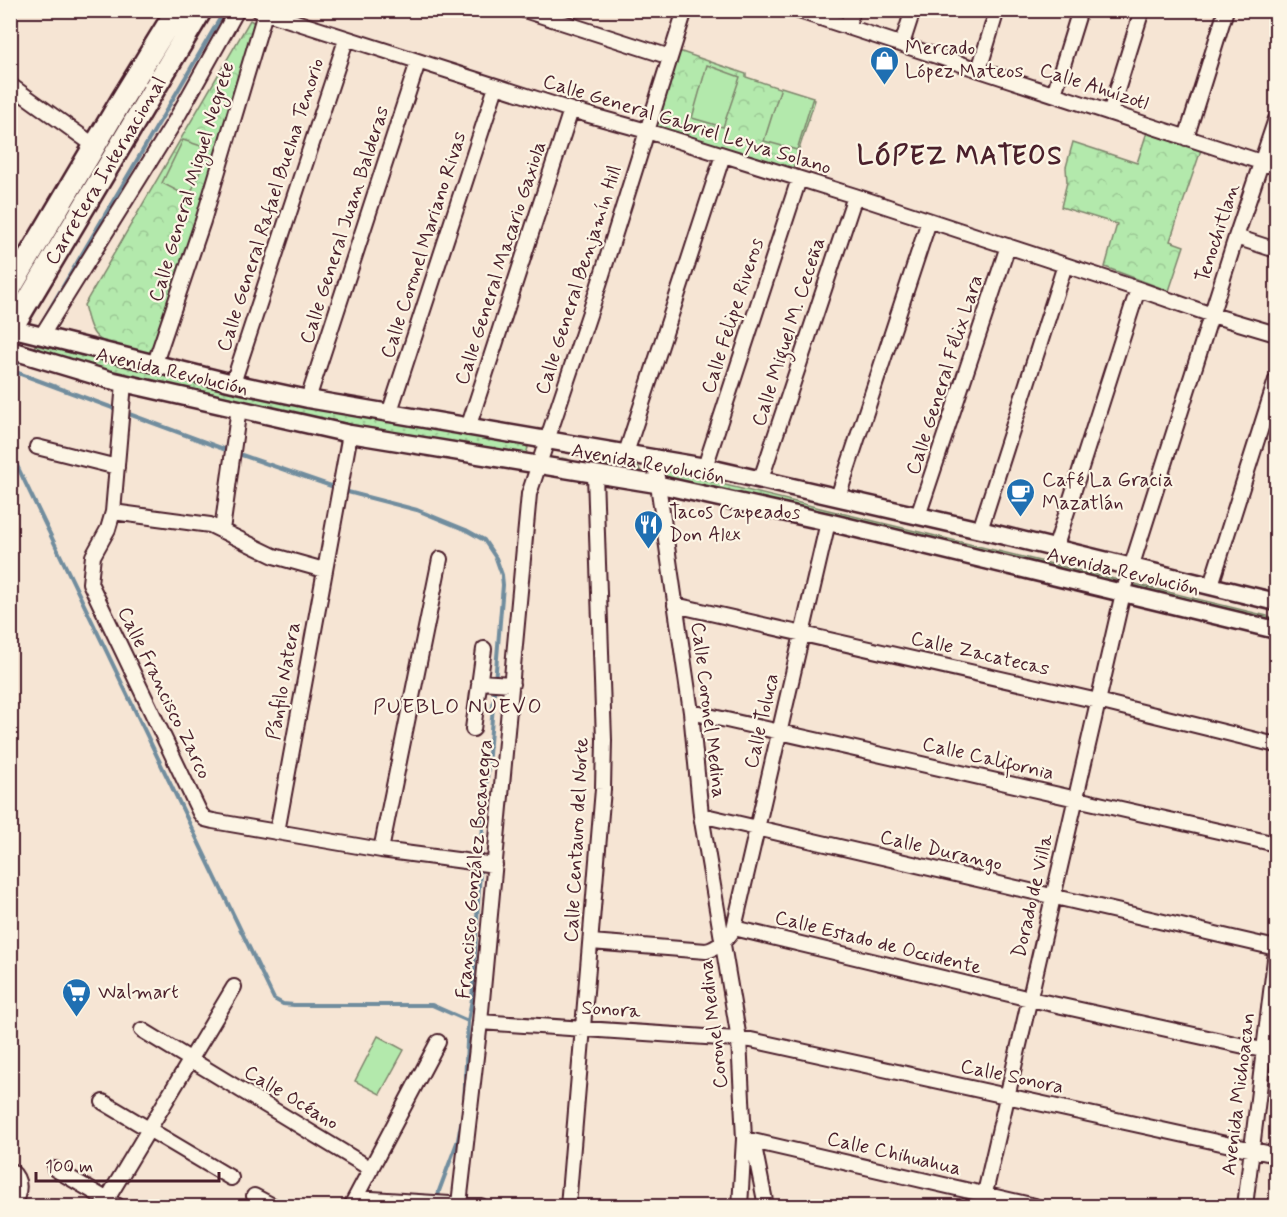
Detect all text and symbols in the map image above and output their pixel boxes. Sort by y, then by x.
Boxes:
place label: Mercado López Mateos [905,35,1024,85]
shop icon: Mercado López Mateos [868,44,900,86]
street label: Calle General Rafael Buelna Tenorio [211,55,331,355]
street label: Calle Ahuízotl [1036,57,1152,117]
street label: Calle General Miguel Negrete [143,59,242,306]
street label: Calle General Gabriel Leyva Solano [539,68,835,182]
street label: Carretera Internacional [39,72,173,270]
street label: Calle General Juan Balderas [294,103,396,347]
street label: Calle Coronel Mariano Rivas [375,128,473,362]
street label: Calle General Macario Gaxiola [449,138,553,388]
district label: LÓPEZ MATEOS [857,140,1063,174]
street label: Calle General Benjamín Hill [529,162,629,398]
street label: Tenochitlan [1189,180,1247,286]
street label: Calle Miguel M. Ceceña [746,234,834,431]
street label: Calle Felipe Riveros [695,235,771,397]
street label: Calle General Félix Lara [900,271,990,479]
street label: Avenida Revolución [93,341,251,403]
street label: Avenida Revolución [569,437,727,491]
place label: Café La Gracia Mazatlán [1042,467,1173,517]
cafe icon: Café La Gracia Mazatlán [1005,476,1037,518]
place label: Tacos Capeados Don Alex [669,499,800,549]
restaurant icon: Tacos Capeados Don Alex [632,508,664,550]
street label: Avenida Revolución [1044,541,1202,603]
street label: Calle Francisco Zarco [111,602,217,784]
street label: Pánfilo Natera [260,620,308,742]
street label: Calle Coronel Medina [684,620,732,800]
street label: Calle Zacatecas [908,625,1052,683]
street label: Calle Toluca [738,671,786,771]
district label: PUEBLO NUEVO [373,693,543,721]
street label: Calle California [919,731,1057,789]
street label: Calle Centauro del Norte [558,737,596,943]
street label: Francisco González Bocanegra [450,738,501,1000]
street label: Calle Durango [877,824,1005,878]
street label: Dorado de Villa [1006,831,1061,960]
street label: Calle Estado de Occidente [772,904,984,982]
street label: Coronel Medina [693,958,735,1090]
supermarket icon: Walmart [61,976,93,1018]
place label: Walmart [98,979,179,1006]
street label: Sonora [581,994,642,1026]
street label: Avenida Michoacan [1216,1011,1262,1177]
street label: Calle Sonora [958,1053,1066,1101]
street label: Calle Océano [239,1059,343,1137]
street label: Calle Chihuahua [824,1125,964,1183]
scale bar [36,1145,219,1183]
text: 100 m [45,1155,93,1179]

